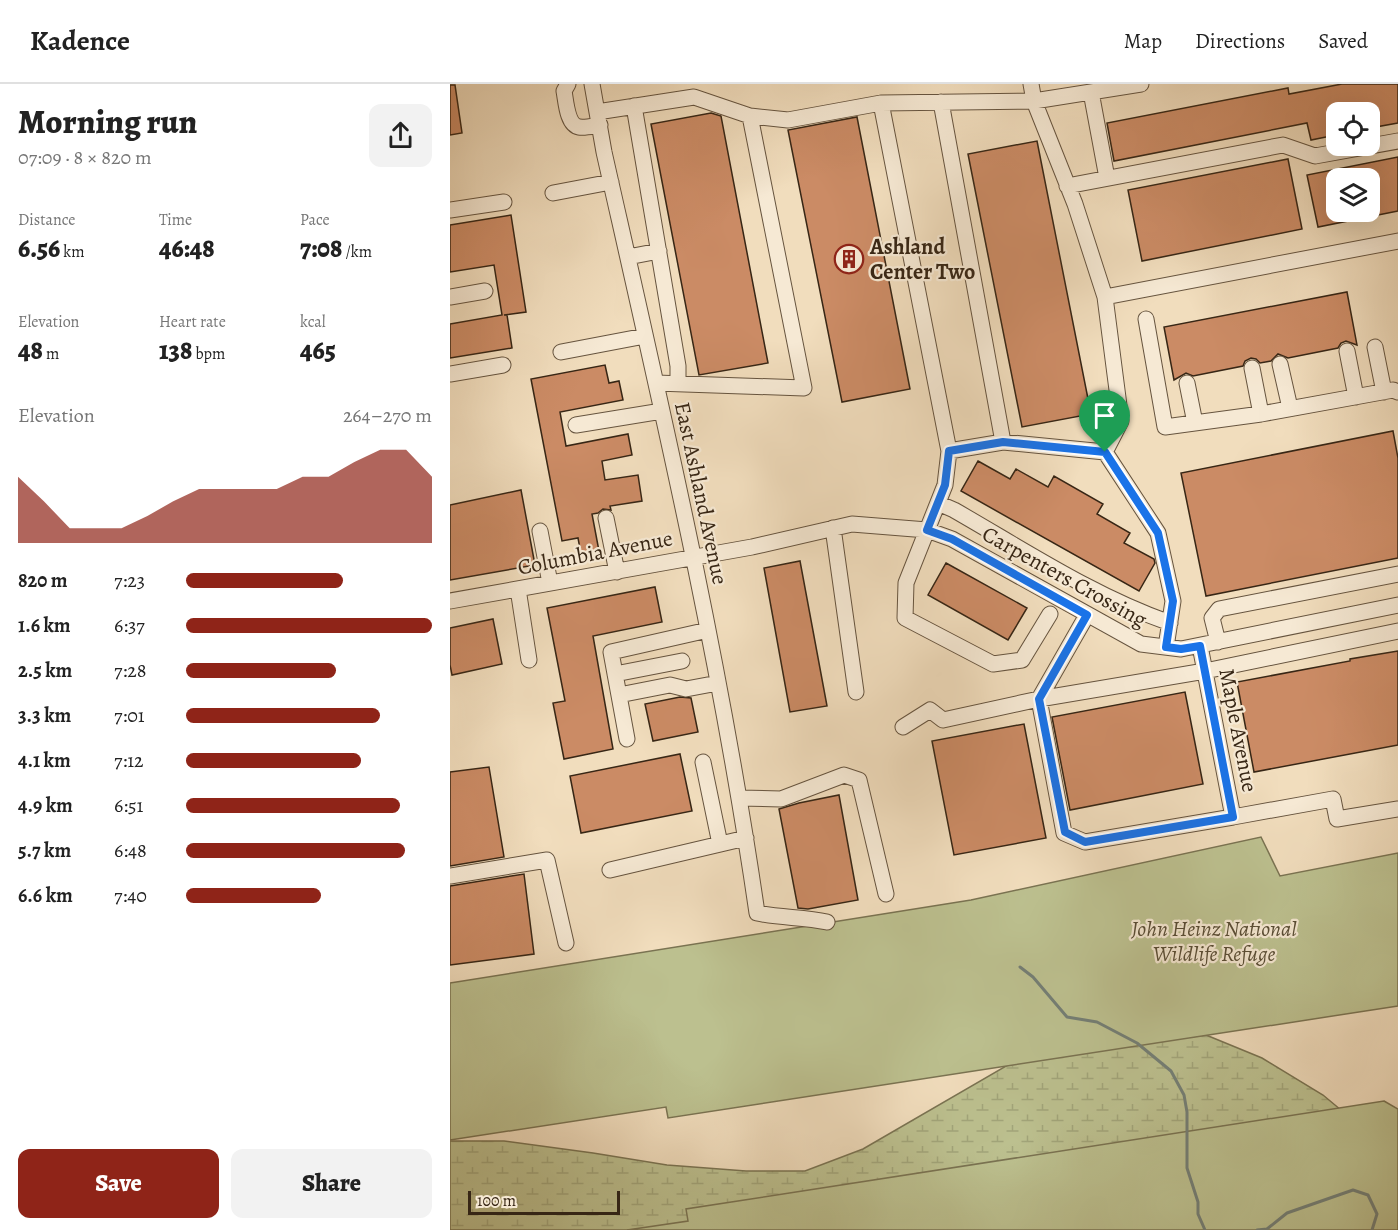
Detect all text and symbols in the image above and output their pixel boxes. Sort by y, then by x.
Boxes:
text: Kadence [30,22,130,60]
text: Map [1124,27,1162,55]
text: Directions [1195,27,1285,55]
text: Saved [1318,27,1368,55]
text: Morning run [18,99,197,144]
map controls [1326,102,1380,222]
button: locate [1326,102,1380,156]
button: share [369,104,432,167]
text: 07:09 · 8 × 820 m [18,144,152,171]
button: layers [1326,168,1380,222]
text: Distance [18,209,75,231]
text: Time [159,209,192,231]
text: Pace [300,209,330,231]
text: 6.56 [18,231,60,266]
text: 46:48 [159,231,215,266]
text: 7:08 [300,231,342,266]
place label: Ashland Center Two [869,232,975,287]
text: km [60,241,85,263]
text: /km [342,241,372,263]
building icon: Ashland Center Two [833,243,865,275]
text: Elevation [18,311,79,333]
text: Heart rate [159,311,226,333]
text: kcal [300,311,326,333]
text: 48 [18,333,43,368]
text: 138 [159,333,192,368]
text: 465 [300,333,336,368]
text: m [43,343,59,365]
text: bpm [192,343,225,365]
pin [1079,390,1130,452]
street label: East Ashland Avenue [667,399,735,587]
icon: arrive [1088,399,1121,432]
text: Elevation [18,402,95,429]
text: 264–270 m [343,402,432,429]
street label: Carpenters Crossing [977,519,1152,635]
street label: Columbia Avenue [515,523,675,583]
text: 820 m [18,567,68,594]
text: 7:23 [114,567,145,594]
text: 1.6 km [18,612,71,639]
text: 6:37 [114,612,145,639]
text: 2.5 km [18,657,72,684]
text: 7:28 [114,657,146,684]
street label: Maple Avenue [1211,666,1265,795]
text: 3.3 km [18,702,71,729]
text: 7:01 [114,702,145,729]
text: 4.1 km [18,747,71,774]
text: 7:12 [114,747,144,774]
text: 4.9 km [18,792,73,819]
text: 6:51 [114,792,143,819]
text: 5.7 km [18,837,71,864]
text: 6:48 [114,837,147,864]
text: 6.6 km [18,882,73,909]
text: 7:40 [114,882,147,909]
park label: John Heinz National Wildlife Refuge [1130,914,1297,969]
button: Save [18,1149,219,1218]
button: Share [231,1149,432,1218]
scale bar [468,1188,620,1216]
text: 100 m [477,1190,516,1212]

